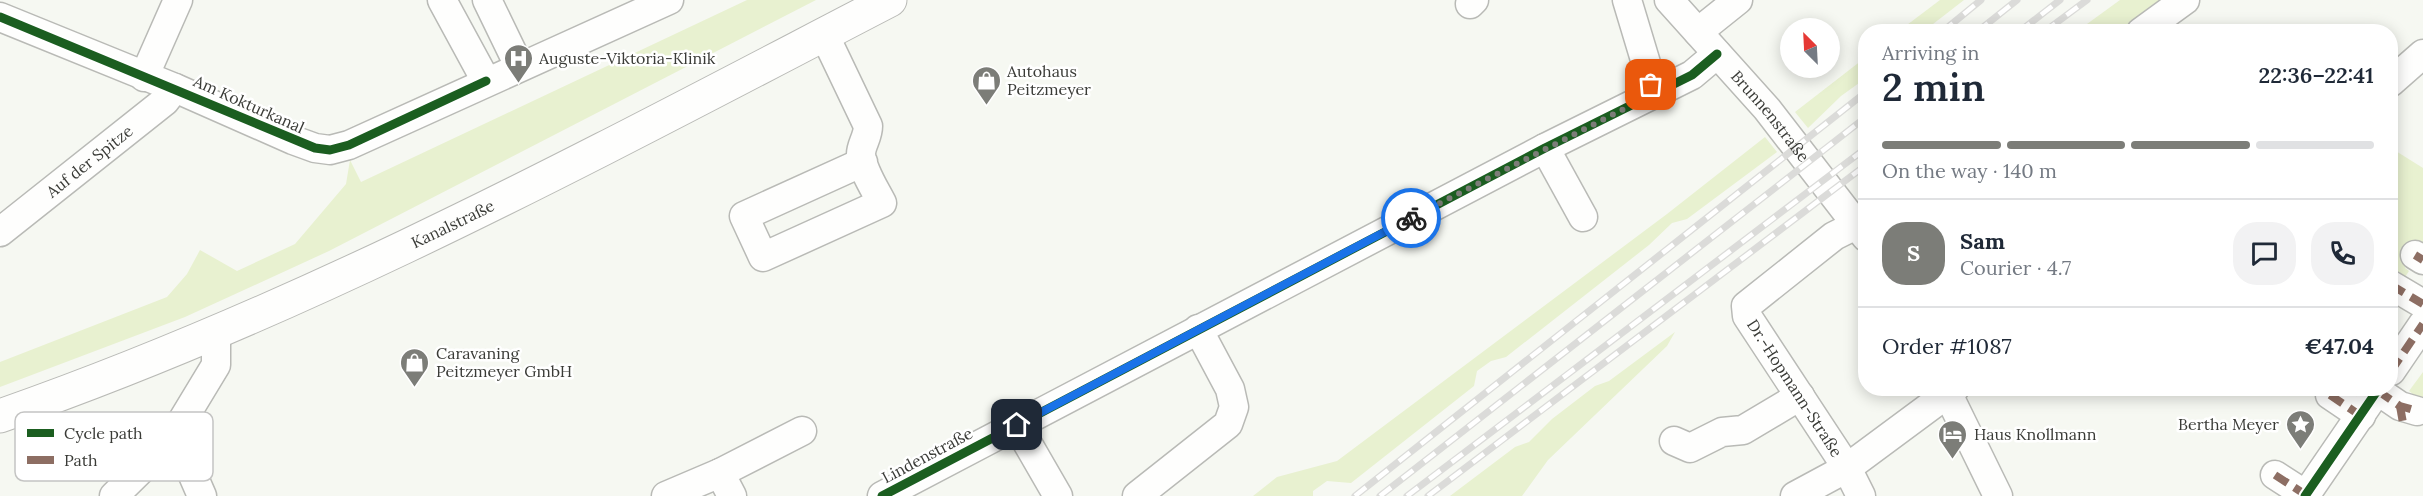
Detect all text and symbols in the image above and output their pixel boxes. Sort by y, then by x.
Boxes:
north arrow [1780,18,1840,78]
map controls [1780,18,1840,78]
text: Arriving in [1882,40,1979,65]
hospital icon: Auguste-Viktoria-Klinik [502,42,534,84]
place label: Auguste-Viktoria-Klinik [538,48,716,68]
pin [1625,59,1676,110]
place label: Autohaus Peitzmeyer [1006,61,1091,99]
text: 22:36–22:41 [2258,61,2374,89]
text: 2 min [1882,62,1985,112]
shop icon: Autohaus Peitzmeyer [970,64,1002,106]
street label: Brunnenstraße [1727,66,1814,166]
icon: bag [1634,68,1667,101]
street label: Am Kokturkanal [190,70,307,137]
street label: Auf der Spitze [41,120,137,202]
text: On the way · 140 m [1882,158,2057,183]
courier [1381,188,1441,248]
street label: Kanalstraße [408,195,498,252]
icon: bike [1395,202,1428,235]
button: chat [2233,222,2296,285]
button: phone [2311,222,2374,285]
text: Sam [1960,227,2005,255]
text: S [1907,239,1920,267]
text: Courier · 4.7 [1960,255,2071,280]
street label: Dr.-Hopmann-Straße [1743,315,1847,461]
text: Order #1087 [1882,332,2012,360]
text: €47.04 [2304,332,2374,360]
place label: Caravaning Peitzmeyer GmbH [436,343,572,381]
shop icon: Caravaning Peitzmeyer GmbH [399,346,431,388]
pin [991,399,1042,450]
icon: home [1000,408,1033,441]
place icon: Bertha Meyer [2284,408,2316,450]
legend [15,412,213,481]
place label: Bertha Meyer [2178,414,2279,434]
hotel icon: Haus Knollmann [1937,418,1969,460]
text: Cycle path [64,423,143,443]
street label: Lindenstraße [878,423,976,487]
place label: Haus Knollmann [1974,424,2097,444]
text: Path [64,450,98,470]

